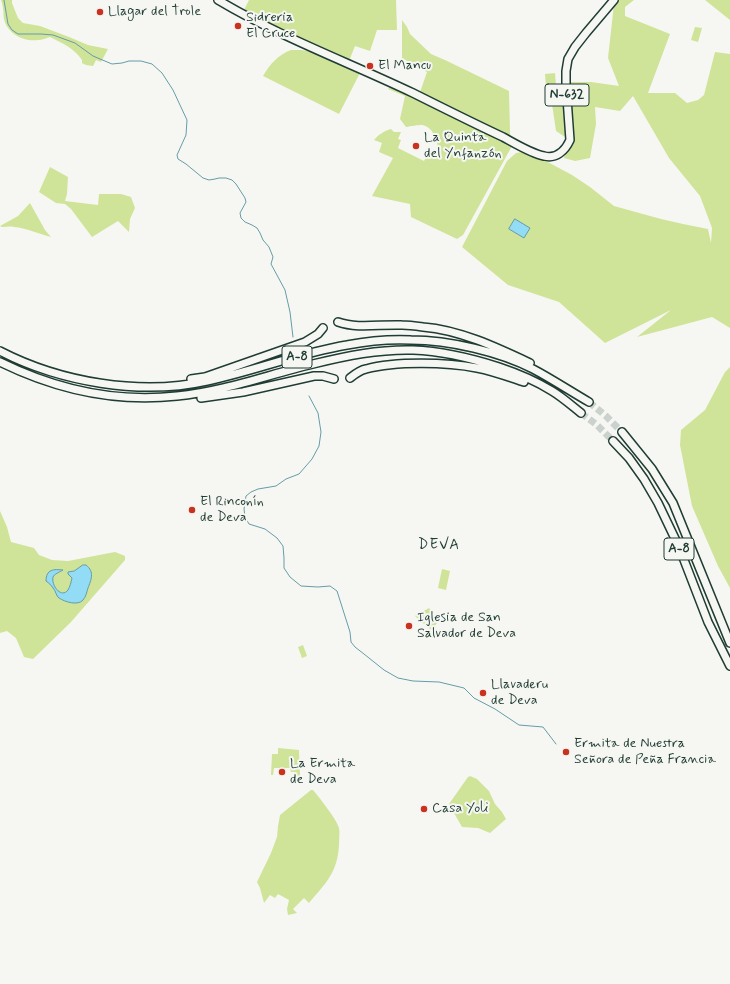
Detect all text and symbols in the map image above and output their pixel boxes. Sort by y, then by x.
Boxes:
place label: Llagar del Trole [108,4,201,20]
marker: Llagar del Trole [95,7,105,17]
place label: Sidreria El Cruce [246,10,295,42]
marker: Sidreria El Cruce [233,21,243,31]
place label: El Mancu [378,58,431,74]
marker: El Mancu [365,61,375,71]
road number: N-632 [545,84,589,106]
place label: La Quinta del Ynfanzón [424,130,502,162]
marker: La Quinta del Ynfanzón [411,141,421,151]
road number: A-8 [282,346,312,368]
place label: El Rinconín de Deva [200,494,264,526]
marker: El Rinconín de Deva [187,505,197,515]
district label: DEVA [418,537,460,555]
road number: A-8 [664,538,694,560]
place label: Iglesia de San Salvador de Deva [417,610,516,642]
marker: Iglesia de San Salvador de Deva [404,621,414,631]
place label: Llavaderu de Deva [491,677,548,710]
marker: Llavaderu de Deva [478,688,488,698]
place label: Ermita de Nuestra Señora de Peña Francia [574,736,716,768]
marker: Ermita de Nuestra Señora de Peña Francia [561,747,571,757]
place label: La Ermita de Deva [290,756,355,788]
marker: La Ermita de Deva [277,767,287,777]
place label: Casa Yoli [432,801,488,817]
marker: Casa Yoli [419,804,429,814]

